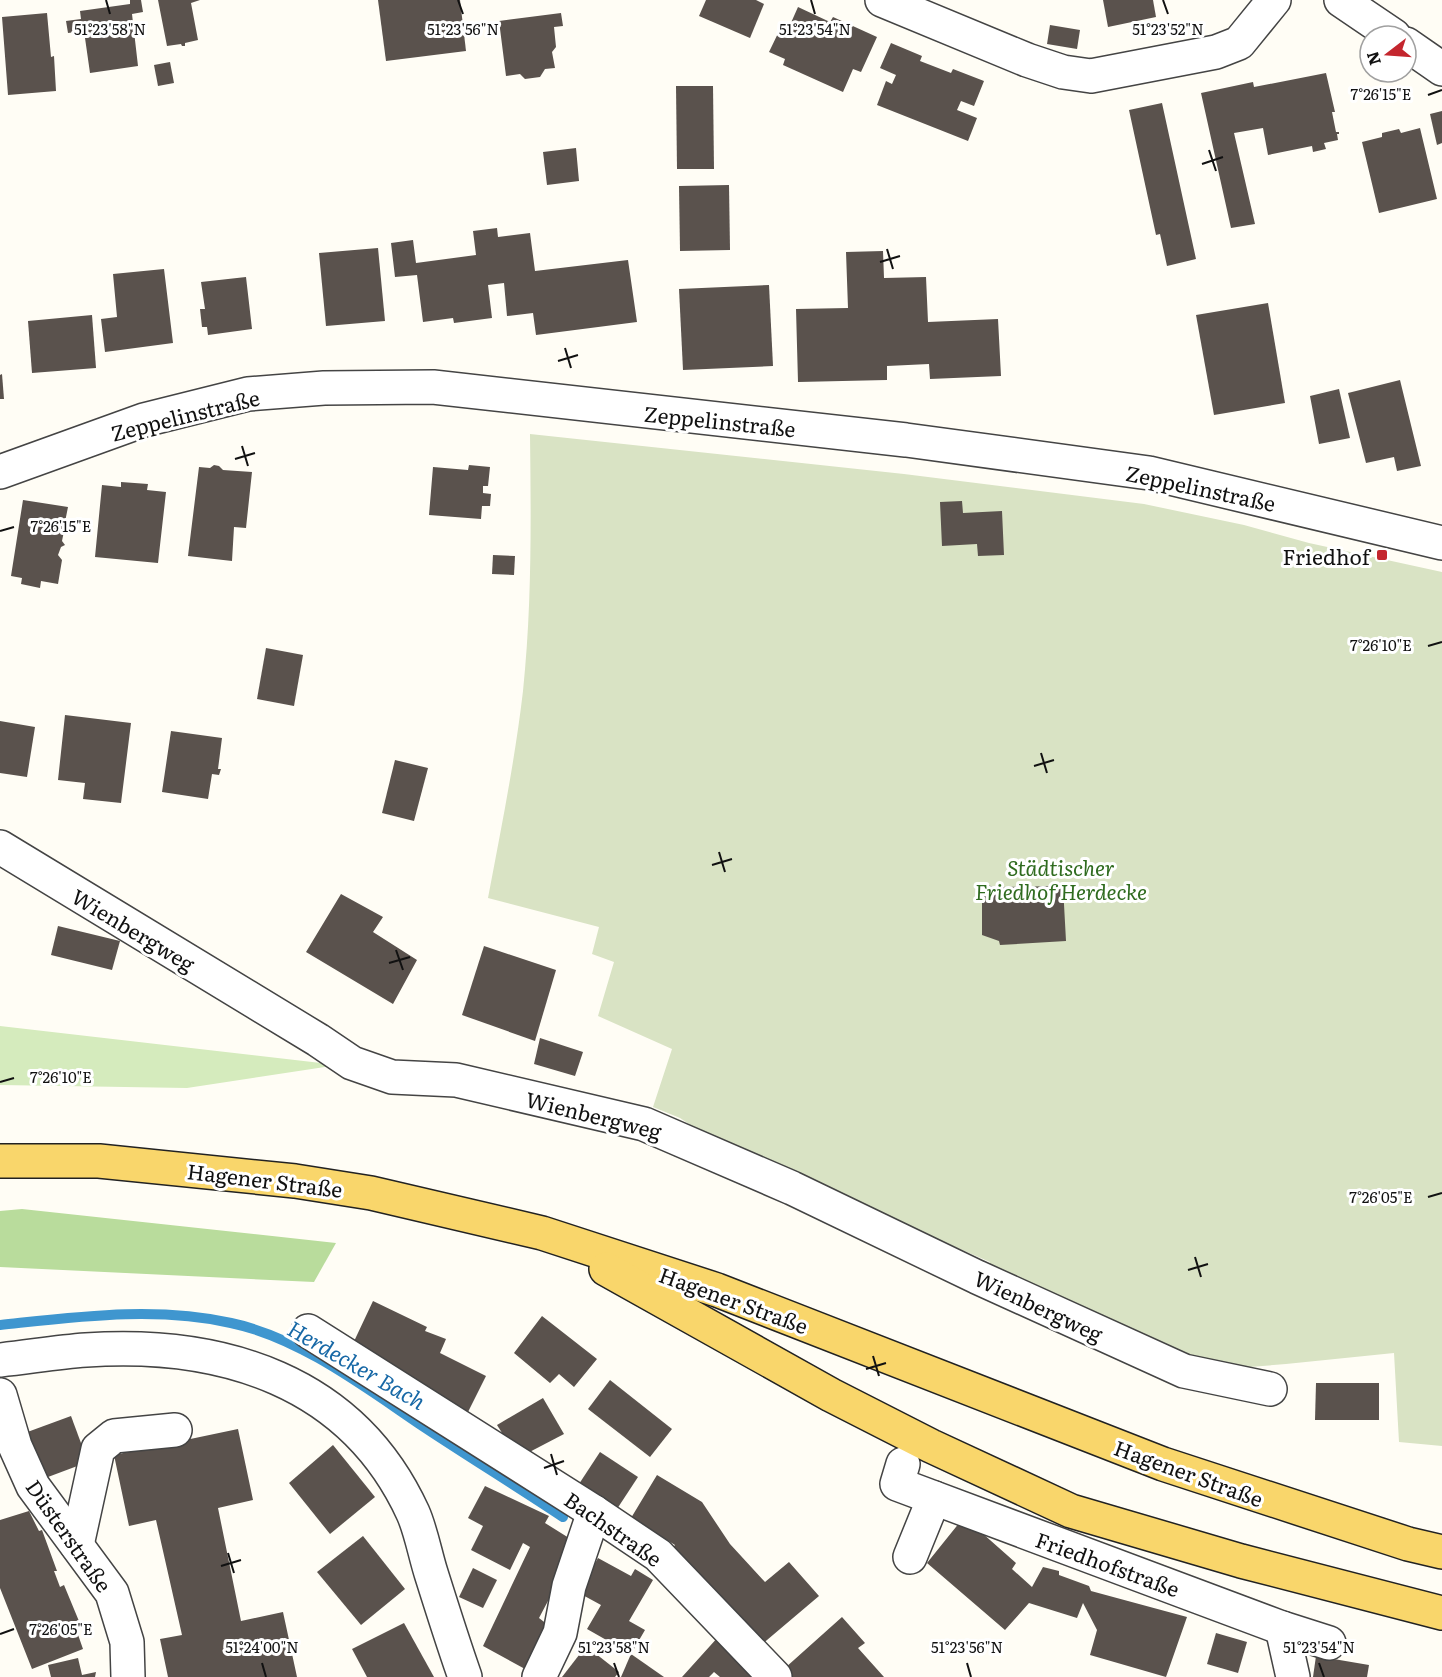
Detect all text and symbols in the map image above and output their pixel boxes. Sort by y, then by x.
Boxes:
text: 51°23'58"N [74,17,146,40]
text: 51°23'56"N [427,17,499,40]
text: 51°23'54"N [779,17,851,40]
text: 51°23'52"N [1132,17,1204,40]
north arrow [1358,24,1418,84]
text: N [1359,49,1386,69]
text: 7°26'15"E [1351,82,1411,105]
street label: Zeppelinstraße [107,381,263,447]
street label: Zeppelinstraße [643,397,797,443]
street label: Zeppelinstraße [1123,456,1279,518]
text: 7°26'15"E [31,514,91,537]
place label: Friedhof [1283,540,1372,571]
marker: Friedhof [1375,548,1389,562]
text: 7°26'10"E [1350,633,1412,656]
park label: Städtischer Friedhof Herdecke [975,851,1147,906]
street label: Wienbergweg [66,880,202,978]
text: 7°26'10"E [30,1065,92,1088]
street label: Wienbergweg [523,1082,665,1146]
street label: Hagener Straße [186,1154,345,1204]
text: 7°26'05"E [1349,1185,1413,1208]
street label: Hagener Straße [655,1258,813,1340]
street label: Wienbergweg [969,1262,1109,1349]
water label: Herdecker Bach [282,1311,432,1417]
street label: Hagener Straße [1110,1431,1268,1513]
street label: Düsterstraße [20,1472,120,1598]
street label: Bachstraße [559,1483,669,1573]
street label: Friedhofstraße [1032,1523,1184,1603]
text: 7°26'05"E [29,1617,93,1640]
text: 51°24'00"N [225,1635,299,1658]
text: 51°23'58"N [578,1635,650,1658]
text: 51°23'56"N [931,1635,1003,1658]
text: 51°23'54"N [1283,1635,1355,1658]

